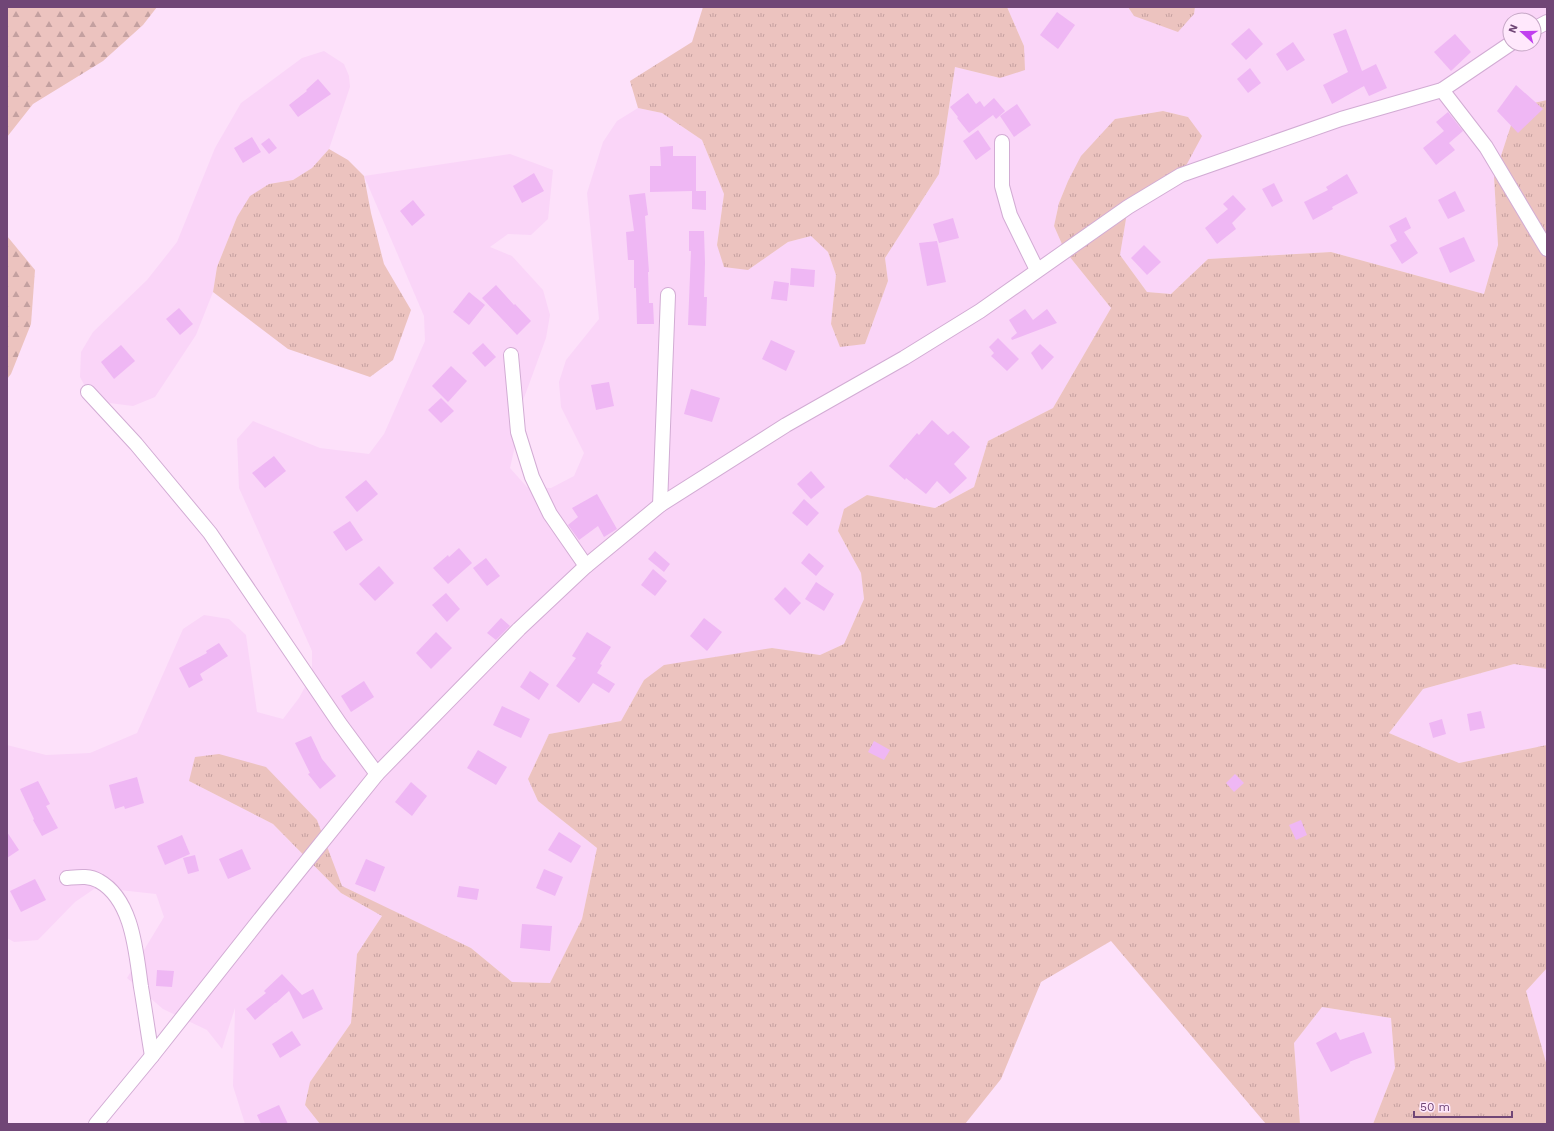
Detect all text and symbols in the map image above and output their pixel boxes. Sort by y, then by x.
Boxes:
north arrow [1502,12,1542,52]
text: N [1506,22,1521,35]
scale bar [1414,1093,1512,1119]
text: 50 m [1420,1100,1450,1114]

